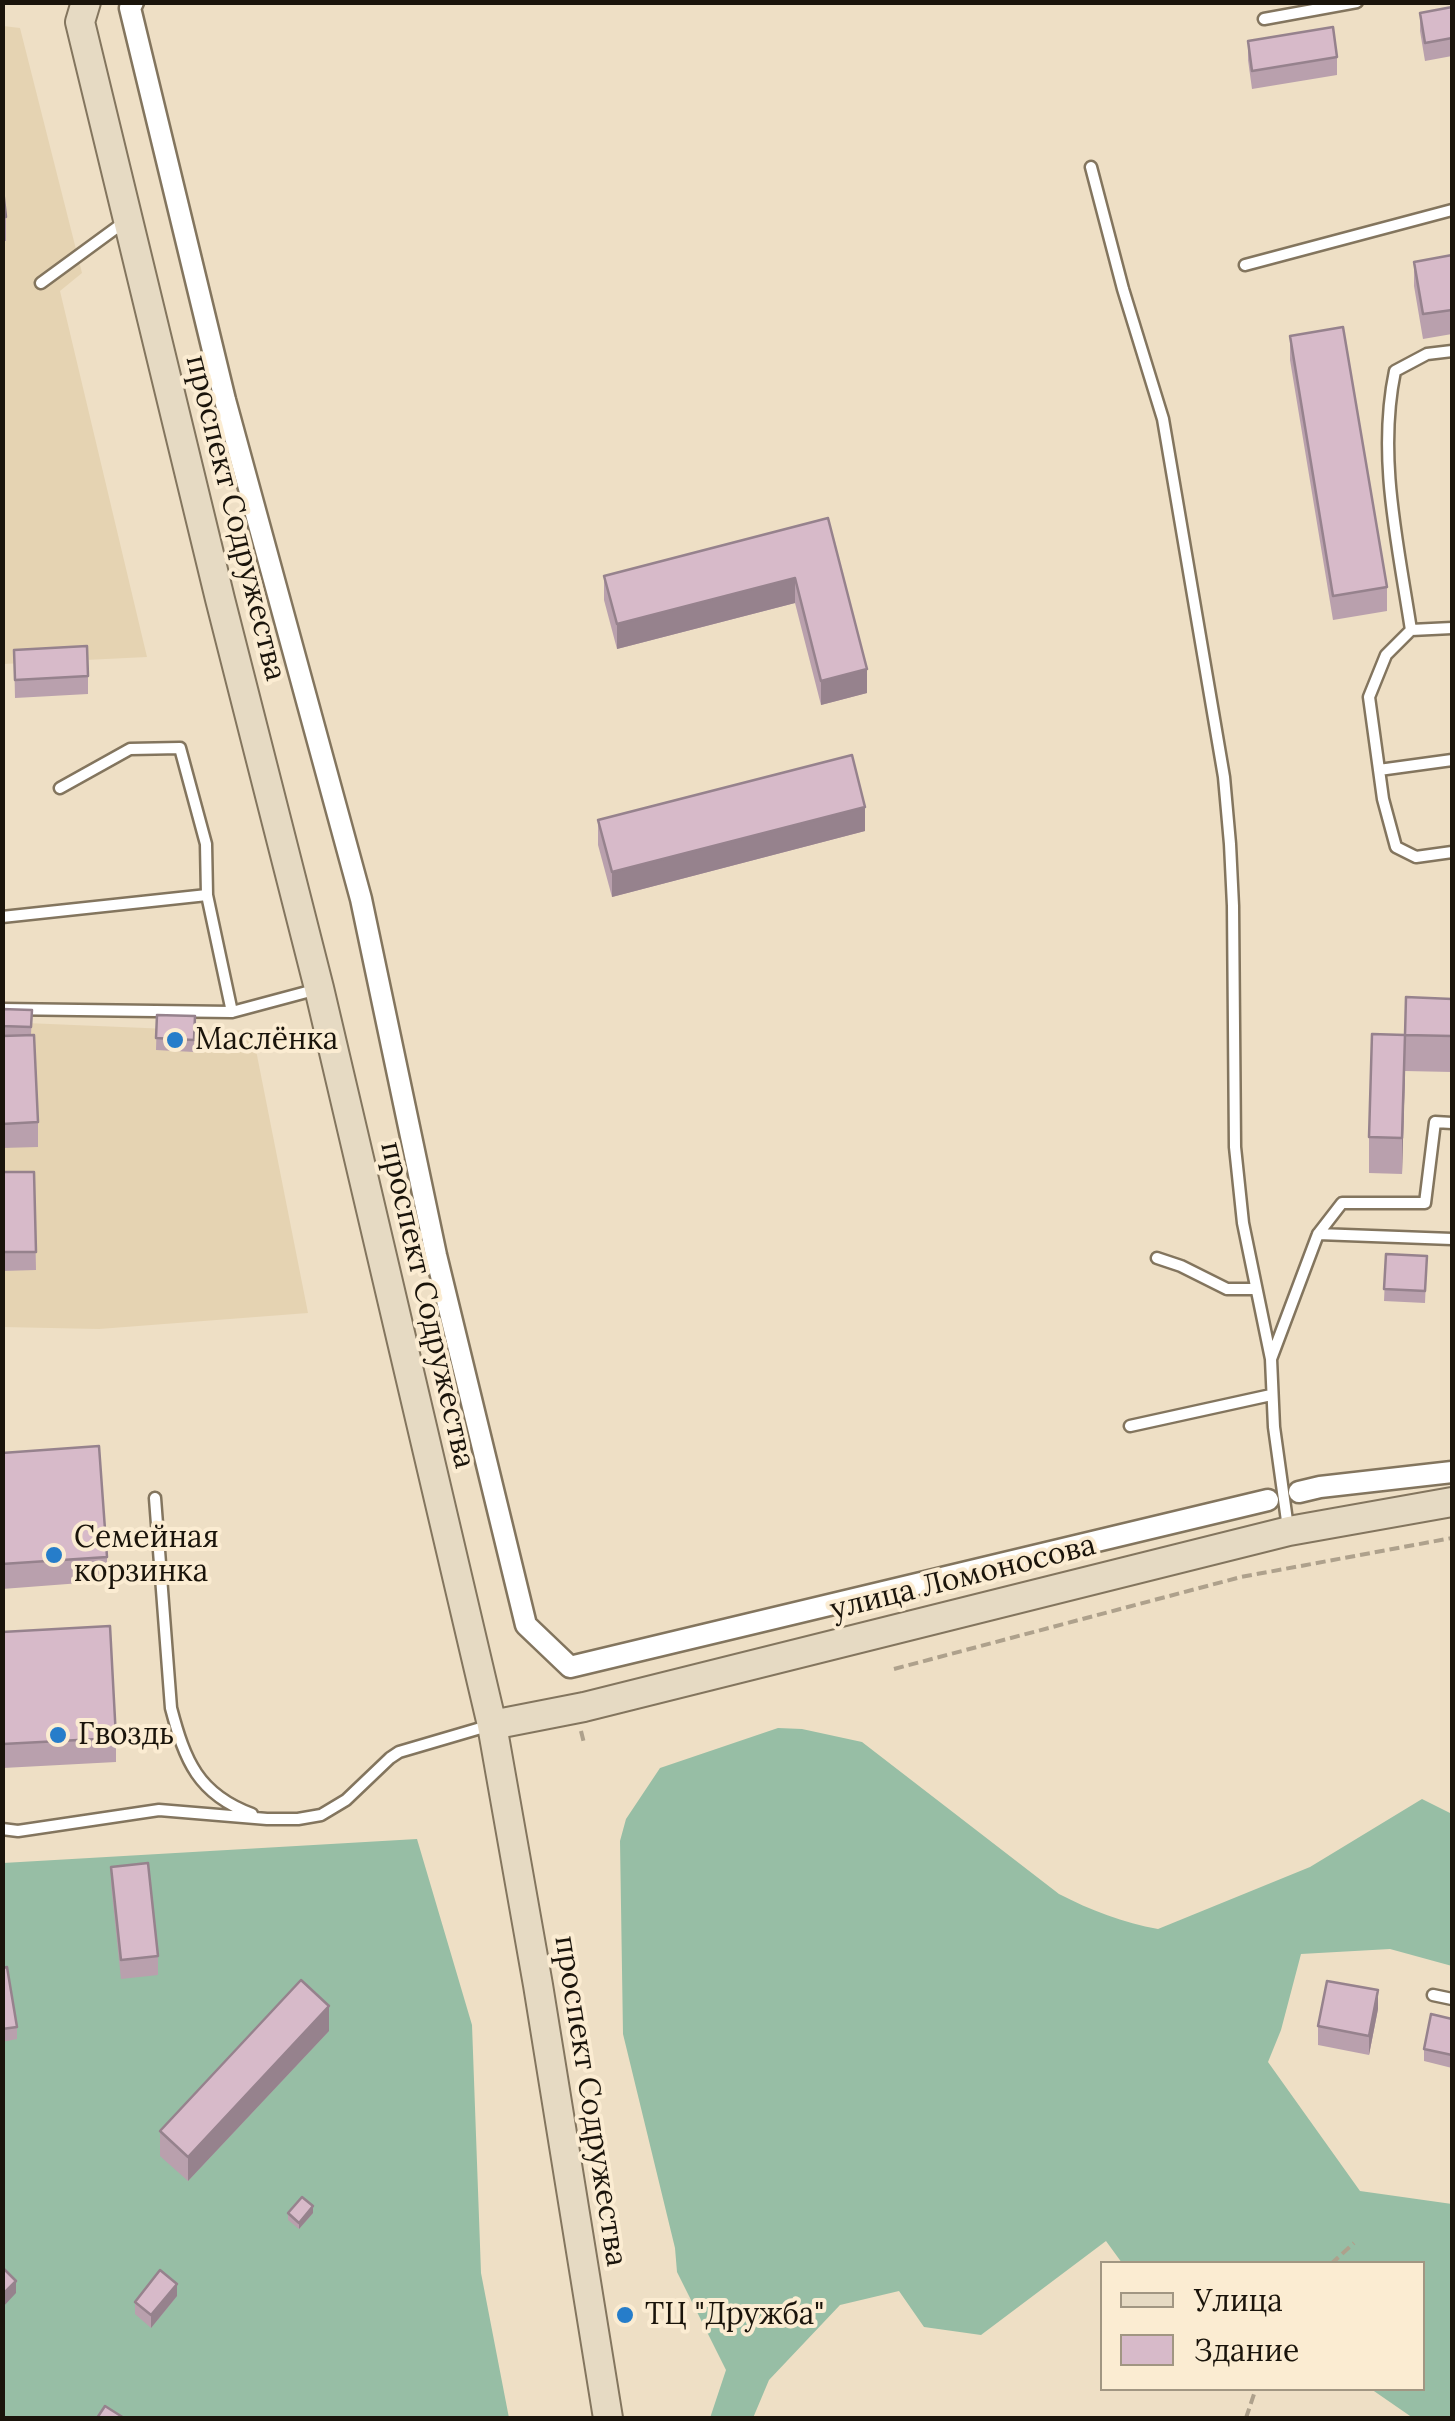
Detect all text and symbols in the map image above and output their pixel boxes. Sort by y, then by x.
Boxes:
street label: проспект Содружества [177,351,293,685]
place label: Маслёнка [195,1022,338,1058]
marker: Маслёнка [164,1029,186,1051]
street label: проспект Содружества [372,1138,482,1472]
place label: Семейная корзинка [74,1520,219,1590]
street label: улица Ломоносова [826,1528,1100,1628]
marker: Семейная корзинка [43,1544,65,1566]
place label: Гвоздь [78,1717,174,1753]
marker: Гвоздь [47,1724,69,1746]
street label: проспект Содружества [546,1933,634,2269]
legend [1100,2261,1425,2391]
text: Улица [1194,2281,1283,2319]
place label: ТЦ "Дружба" [645,2297,824,2333]
marker: ТЦ "Дружба" [614,2304,636,2326]
text: Здание [1194,2331,1299,2369]

